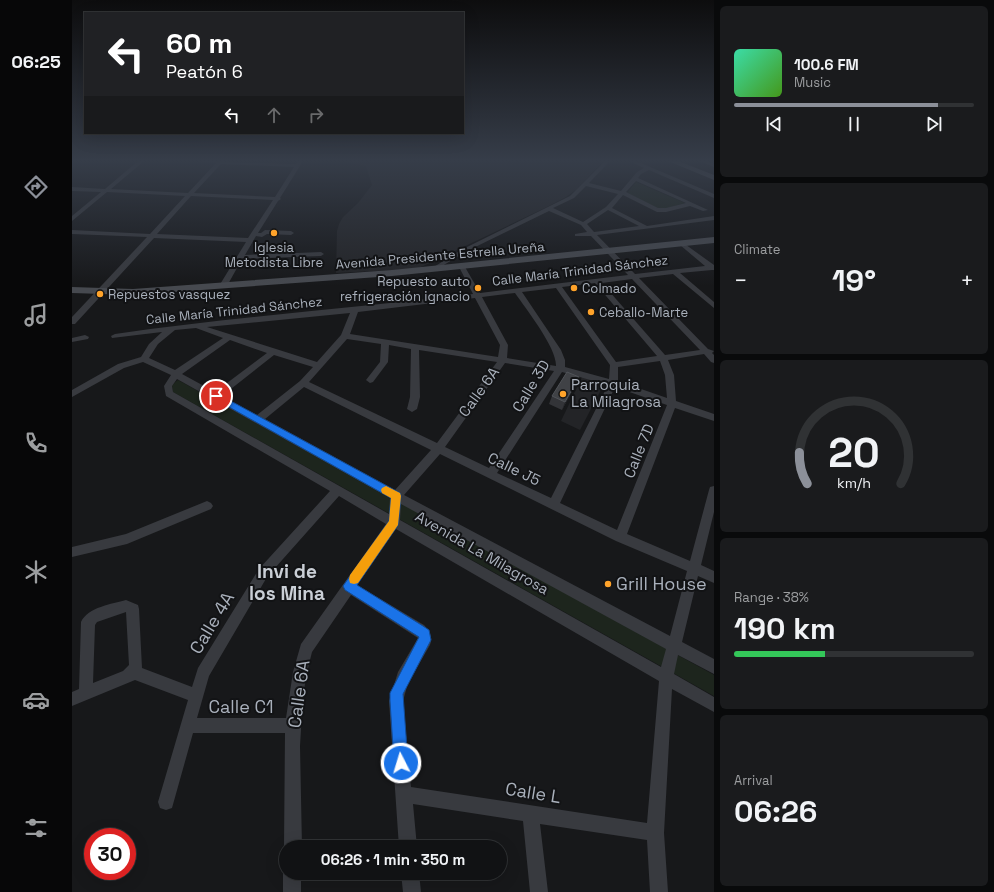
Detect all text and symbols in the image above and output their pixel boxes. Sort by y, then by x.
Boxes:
text: 60 m [166,25,232,61]
icon: left [100,28,152,80]
text: 06:25 [11,50,61,73]
text: 100.6 FM [794,55,859,74]
text: Peatón 6 [166,60,243,83]
text: Music [794,74,831,91]
icon: left [221,104,243,126]
icon: ahead [263,104,285,126]
icon: right [305,104,327,126]
icon: previous [763,113,785,135]
icon: pause [843,113,865,135]
icon: next [923,113,945,135]
icon: directions [22,173,50,201]
marker: Iglesia Metodista Libre [269,228,279,238]
street label: Avenida Presidente Estrella Ureña [335,238,546,273]
place label: Iglesia Metodista Libre [225,239,323,271]
text: Climate [734,241,780,258]
street label: Calle María Trinidad Sánchez [491,251,669,290]
text: 19° [832,261,876,300]
text: − [734,266,748,294]
text: + [960,266,974,294]
place label: Repuesto auto refrigeración ignacio [340,273,470,305]
place label: Colmado [582,280,636,297]
marker: Repuesto auto refrigeración ignacio [473,283,483,293]
marker: Colmado [569,283,579,293]
place label: Repuestos vasquez [108,286,230,303]
marker: Repuestos vasquez [95,289,105,299]
street label: Calle María Trinidad Sánchez [145,293,323,328]
icon: music [22,301,50,329]
place label: Ceballo-Marte [599,304,688,321]
marker: Ceballo-Marte [586,307,596,317]
street label: Calle 3D [508,356,554,415]
street label: Calle 6A [454,363,503,420]
place label: Parroquia La Milagrosa [571,375,662,411]
pin [199,379,233,413]
icon: arrive [205,385,227,407]
marker: Parroquia La Milagrosa [558,389,568,399]
street label: Calle 7D [619,421,658,481]
text: 20 [828,426,880,479]
icon: phone [22,429,50,457]
street label: Calle J5 [485,448,544,489]
text: km/h [837,474,871,492]
street label: Avenida La Milagrosa [412,507,553,599]
icon: climate [22,558,50,586]
district label: Invi de los Mina [249,559,325,606]
place label: Grill House [616,572,707,595]
marker: Grill House [603,579,613,589]
street label: Calle 4A [184,587,239,658]
text: Range · 38% [734,589,809,606]
text: 190 km [734,609,836,648]
street label: Calle 6A [282,658,315,729]
icon: car [22,686,50,714]
street label: Calle C1 [208,695,274,718]
position arrow [380,742,422,784]
text: Arrival [734,772,773,789]
street label: Calle L [504,777,563,808]
text: 06:26 [734,792,817,831]
icon: filters [22,814,50,842]
speed limit sign: 30 [84,828,136,880]
text: 06:26 · 1 min · 350 m [321,850,465,869]

